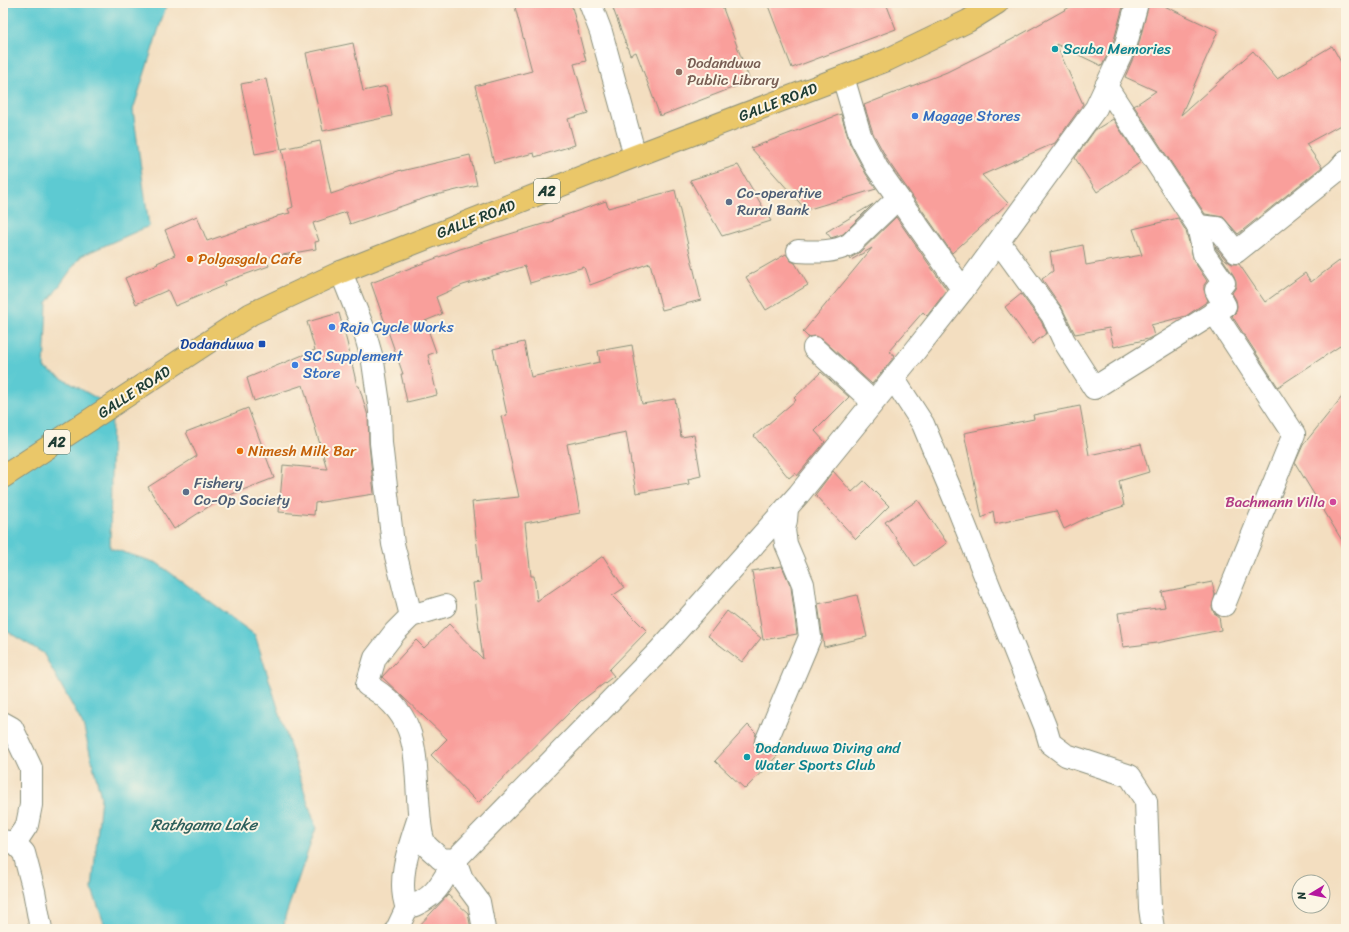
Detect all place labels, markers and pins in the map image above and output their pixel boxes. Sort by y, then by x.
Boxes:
place label: Scuba Memories [1063,36,1171,62]
marker: Scuba Memories [1050,44,1060,54]
place label: Dodanduwa Public Library [687,50,779,93]
marker: Dodanduwa Public Library [674,67,684,77]
place label: Magage Stores [923,103,1021,129]
marker: Magage Stores [910,111,920,121]
place label: Co-operative Rural Bank [737,180,822,223]
marker: Co-operative Rural Bank [724,197,734,207]
place label: Polgasgala Cafe [198,246,302,272]
marker: Polgasgala Cafe [185,254,195,264]
place label: Raja Cycle Works [340,314,454,340]
marker: Raja Cycle Works [327,322,337,332]
place label: Dodanduwa [180,331,254,357]
marker: Dodanduwa [257,339,267,349]
place label: SC Supplement Store [303,343,403,386]
marker: SC Supplement Store [290,360,300,370]
place label: Nimesh Milk Bar [248,438,357,464]
marker: Nimesh Milk Bar [235,446,245,456]
place label: Fishery Co-Op Society [194,470,290,513]
marker: Fishery Co-Op Society [181,487,191,497]
place label: Bachmann Villa [1225,489,1325,515]
marker: Bachmann Villa [1328,497,1338,507]
place label: Dodanduwa Diving and Water Sports Club [755,735,901,778]
marker: Dodanduwa Diving and Water Sports Club [742,752,752,762]

